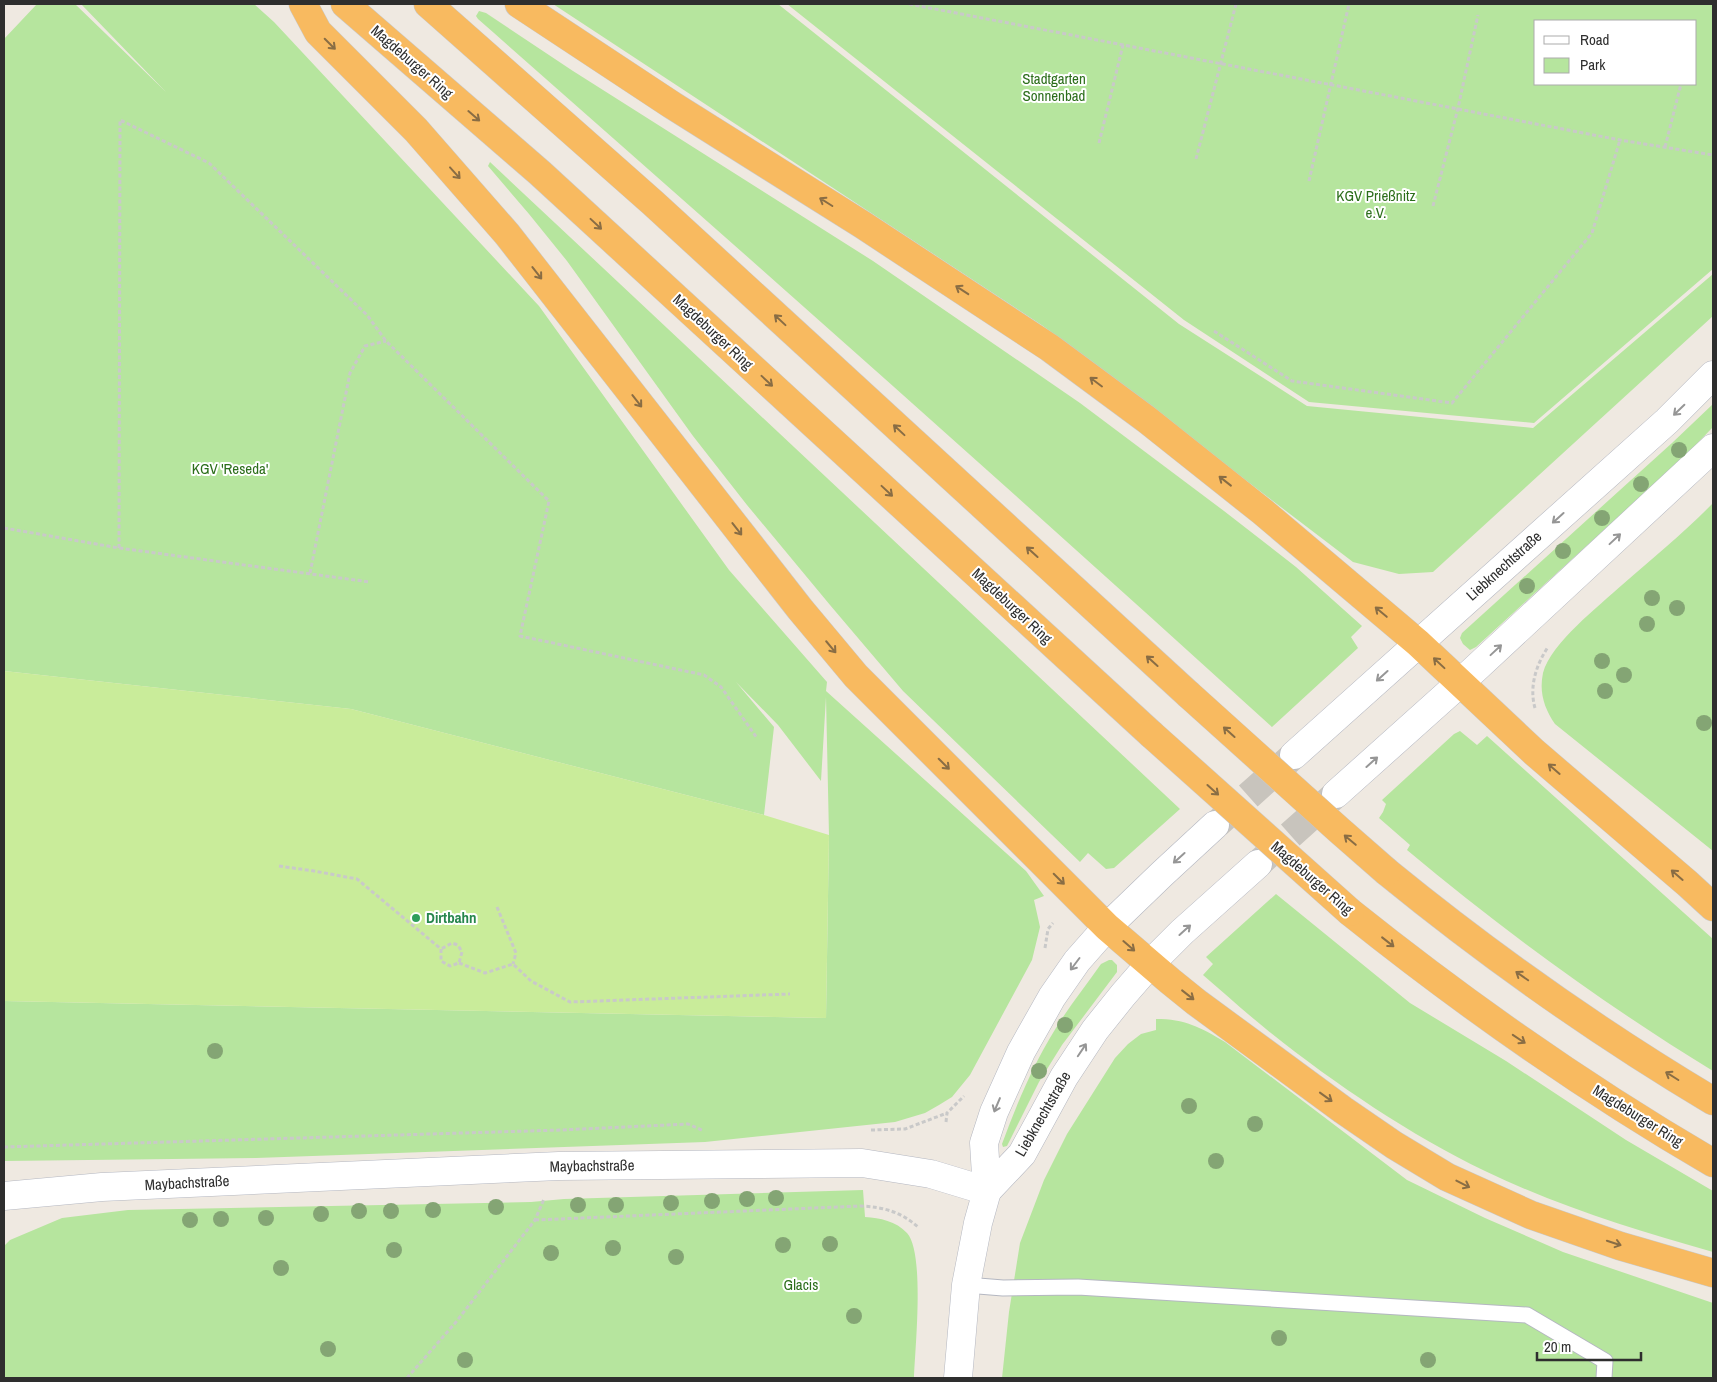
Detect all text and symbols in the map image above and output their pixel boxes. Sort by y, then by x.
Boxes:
street label: Magdeburger Ring [367,20,458,103]
legend [1534,20,1697,85]
text: Road [1580,29,1609,50]
one-way arrow [323,38,336,50]
text: Park [1580,54,1606,75]
park label: Stadtgarten Sonnenbad [1022,68,1086,106]
one-way arrow [468,110,481,122]
one-way arrow [449,167,461,180]
park label: KGV Prießnitz e.V. [1336,185,1416,223]
one-way arrow [819,197,833,207]
one-way arrow [589,218,602,230]
one-way arrow [531,266,542,279]
one-way arrow [956,285,970,295]
street label: Magdeburger Ring [669,289,758,374]
one-way arrow [773,314,786,326]
one-way arrow [760,376,773,387]
one-way arrow [1089,377,1103,387]
one-way arrow [631,394,642,407]
one-way arrow [1672,404,1685,416]
one-way arrow [893,424,906,436]
park label: KGV 'Reseda' [192,458,268,479]
one-way arrow [1219,476,1232,487]
one-way arrow [880,485,893,497]
one-way arrow [1551,512,1564,524]
one-way arrow [732,522,742,536]
street label: Liebknechtstraße [1461,526,1546,605]
one-way arrow [1608,533,1621,545]
one-way arrow [1026,546,1039,558]
street label: Magdeburger Ring [968,563,1057,648]
one-way arrow [1375,606,1388,617]
one-way arrow [826,640,837,653]
one-way arrow [1489,644,1502,656]
one-way arrow [1146,655,1159,667]
one-way arrow [1433,657,1446,669]
one-way arrow [1375,670,1388,682]
one-way arrow [1223,726,1236,737]
one-way arrow [1366,756,1379,768]
one-way arrow [937,758,950,770]
one-way arrow [1547,763,1560,775]
one-way arrow [1207,784,1220,796]
one-way arrow [1344,834,1357,846]
street label: Magdeburger Ring [1267,836,1358,919]
one-way arrow [1173,852,1186,864]
one-way arrow [1671,869,1684,880]
one-way arrow [1052,873,1065,885]
place label: Dirtbahn [426,907,477,928]
marker: Dirtbahn [410,912,422,924]
one-way arrow [1178,924,1191,936]
one-way arrow [1381,937,1394,948]
one-way arrow [1122,940,1135,951]
one-way arrow [1070,957,1081,970]
one-way arrow [1515,971,1529,981]
one-way arrow [1181,990,1194,1001]
one-way arrow [1511,1034,1525,1044]
one-way arrow [1077,1043,1087,1057]
street label: Liebknechtstraße [1010,1067,1075,1160]
one-way arrow [1665,1070,1679,1080]
street label: Magdeburger Ring [1589,1079,1687,1152]
one-way arrow [1319,1092,1333,1102]
one-way arrow [992,1097,1001,1112]
street label: Maybachstraße [549,1154,635,1177]
street label: Maybachstraße [144,1170,230,1195]
one-way arrow [1455,1179,1470,1189]
one-way arrow [1605,1239,1621,1249]
park label: Glacis [784,1274,818,1295]
scale bar [1537,1330,1641,1362]
text: 20 m [1544,1336,1571,1357]

